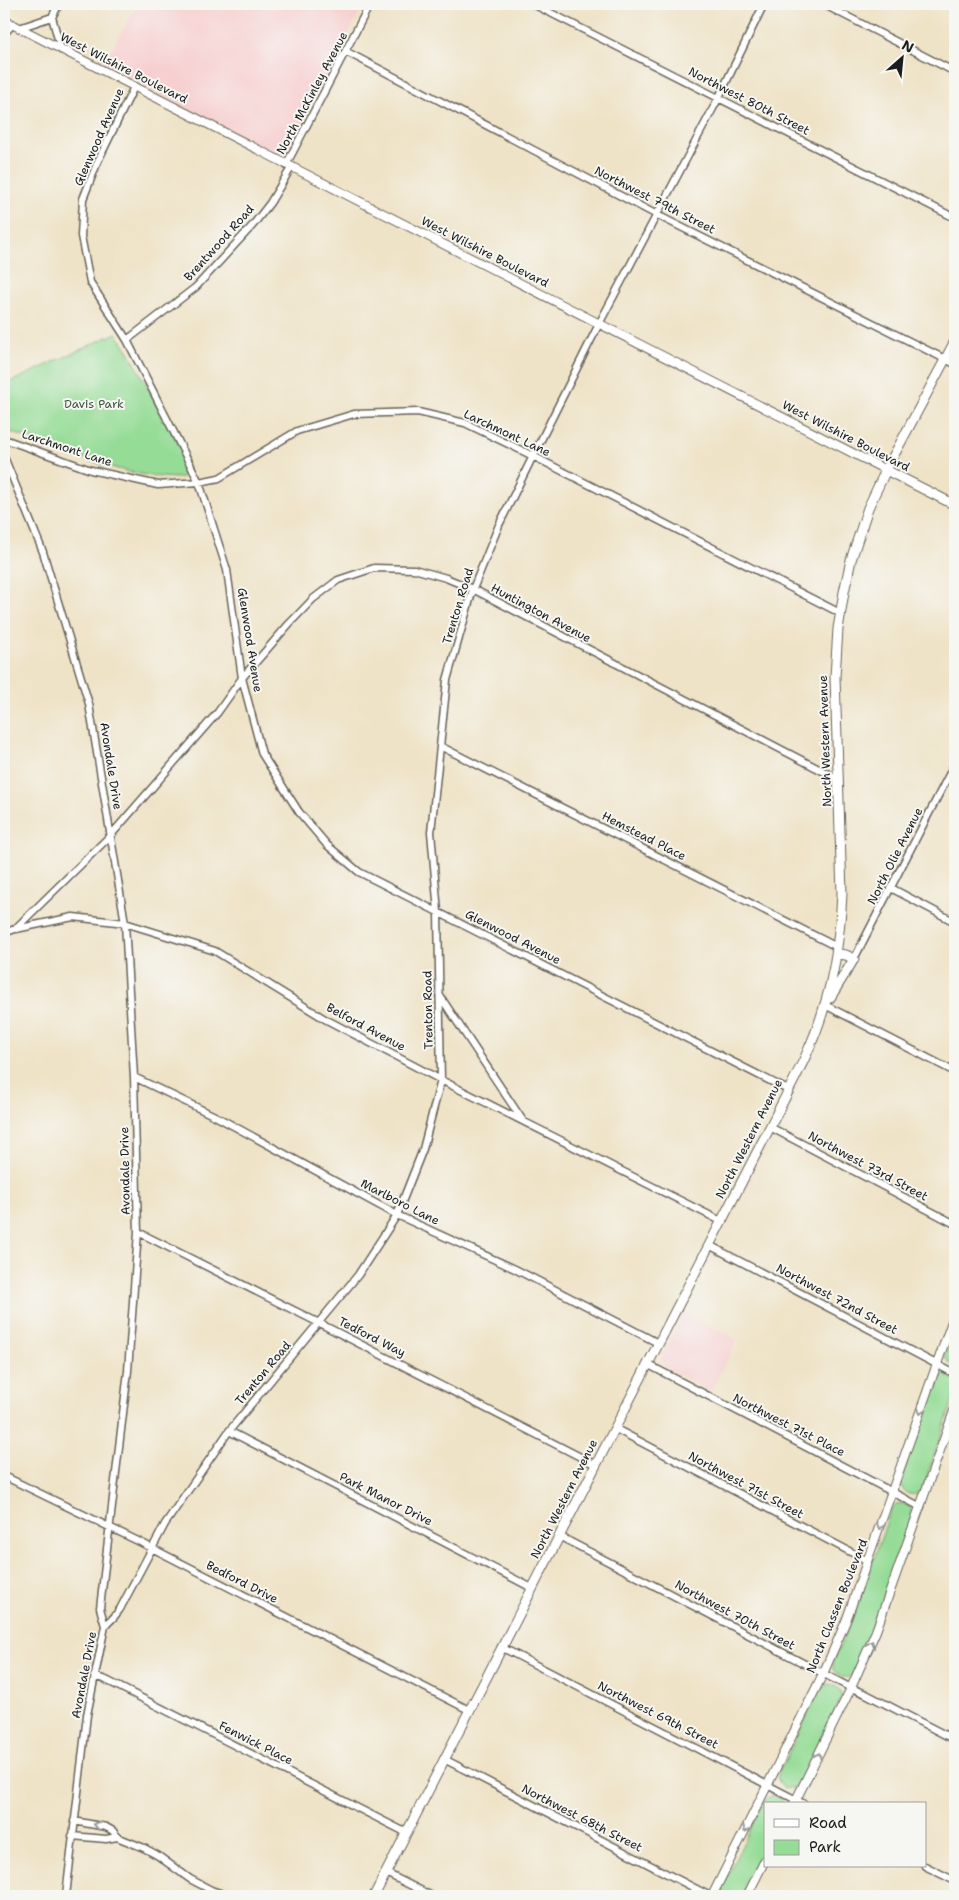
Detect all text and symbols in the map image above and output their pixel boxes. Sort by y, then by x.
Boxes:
street label: West Wilshire Boulevard [58,29,191,107]
street label: North McKinley Avenue [273,29,351,157]
north arrow [876,32,926,82]
text: N [899,36,917,57]
street label: Northwest 80th Street [686,63,812,139]
street label: Glenwood Avenue [70,85,128,188]
street label: Northwest 79th Street [592,163,718,237]
street label: Brentwood Road [180,201,258,285]
street label: West Wilshire Boulevard [419,213,552,291]
park label: Davis Park [64,396,124,412]
street label: West Wilshire Boulevard [780,397,913,475]
street label: Larchmont Lane [461,406,553,460]
street label: Larchmont Lane [20,426,114,470]
street label: Trenton Road [439,566,477,646]
street label: Huntington Avenue [488,580,594,646]
street label: Glenwood Avenue [234,587,266,693]
street label: North Western Avenue [815,675,835,807]
street label: Avondale Drive [96,721,126,811]
street label: North Olie Avenue [864,805,926,907]
street label: Hemstead Place [599,808,689,864]
street label: Glenwood Avenue [462,906,564,968]
street label: Trenton Road [419,970,437,1050]
street label: Belford Avenue [324,999,409,1055]
street label: North Western Avenue [712,1076,786,1201]
street label: Avondale Drive [116,1127,134,1215]
street label: Northwest 73rd Street [805,1128,931,1204]
street label: Marlboro Lane [358,1175,442,1229]
street label: Northwest 72nd Street [773,1260,901,1338]
street label: Tedford Way [336,1313,408,1361]
street label: Trenton Road [232,1337,295,1408]
street label: Northwest 71st Place [730,1390,848,1460]
one-way arrow [917,1406,927,1414]
street label: North Western Avenue [527,1436,601,1561]
street label: Northwest 71st Street [686,1448,806,1522]
street label: Park Manor Drive [337,1469,435,1529]
one-way arrow [876,1521,886,1530]
street label: North Classen Boulevard [803,1536,871,1676]
street label: Bedford Drive [203,1557,281,1607]
street label: Northwest 70th Street [672,1576,798,1654]
street label: Avondale Drive [68,1630,100,1720]
one-way arrow [865,1640,875,1648]
street label: Northwest 69th Street [595,1678,721,1752]
street label: Fenwick Place [216,1717,296,1769]
one-way arrow [812,1752,822,1761]
street label: Northwest 68th Street [519,1781,645,1855]
legend [764,1802,926,1868]
text: Road [809,1813,847,1833]
one-way arrow [93,1820,102,1831]
one-way arrow [742,1823,752,1832]
text: Park [809,1837,841,1857]

